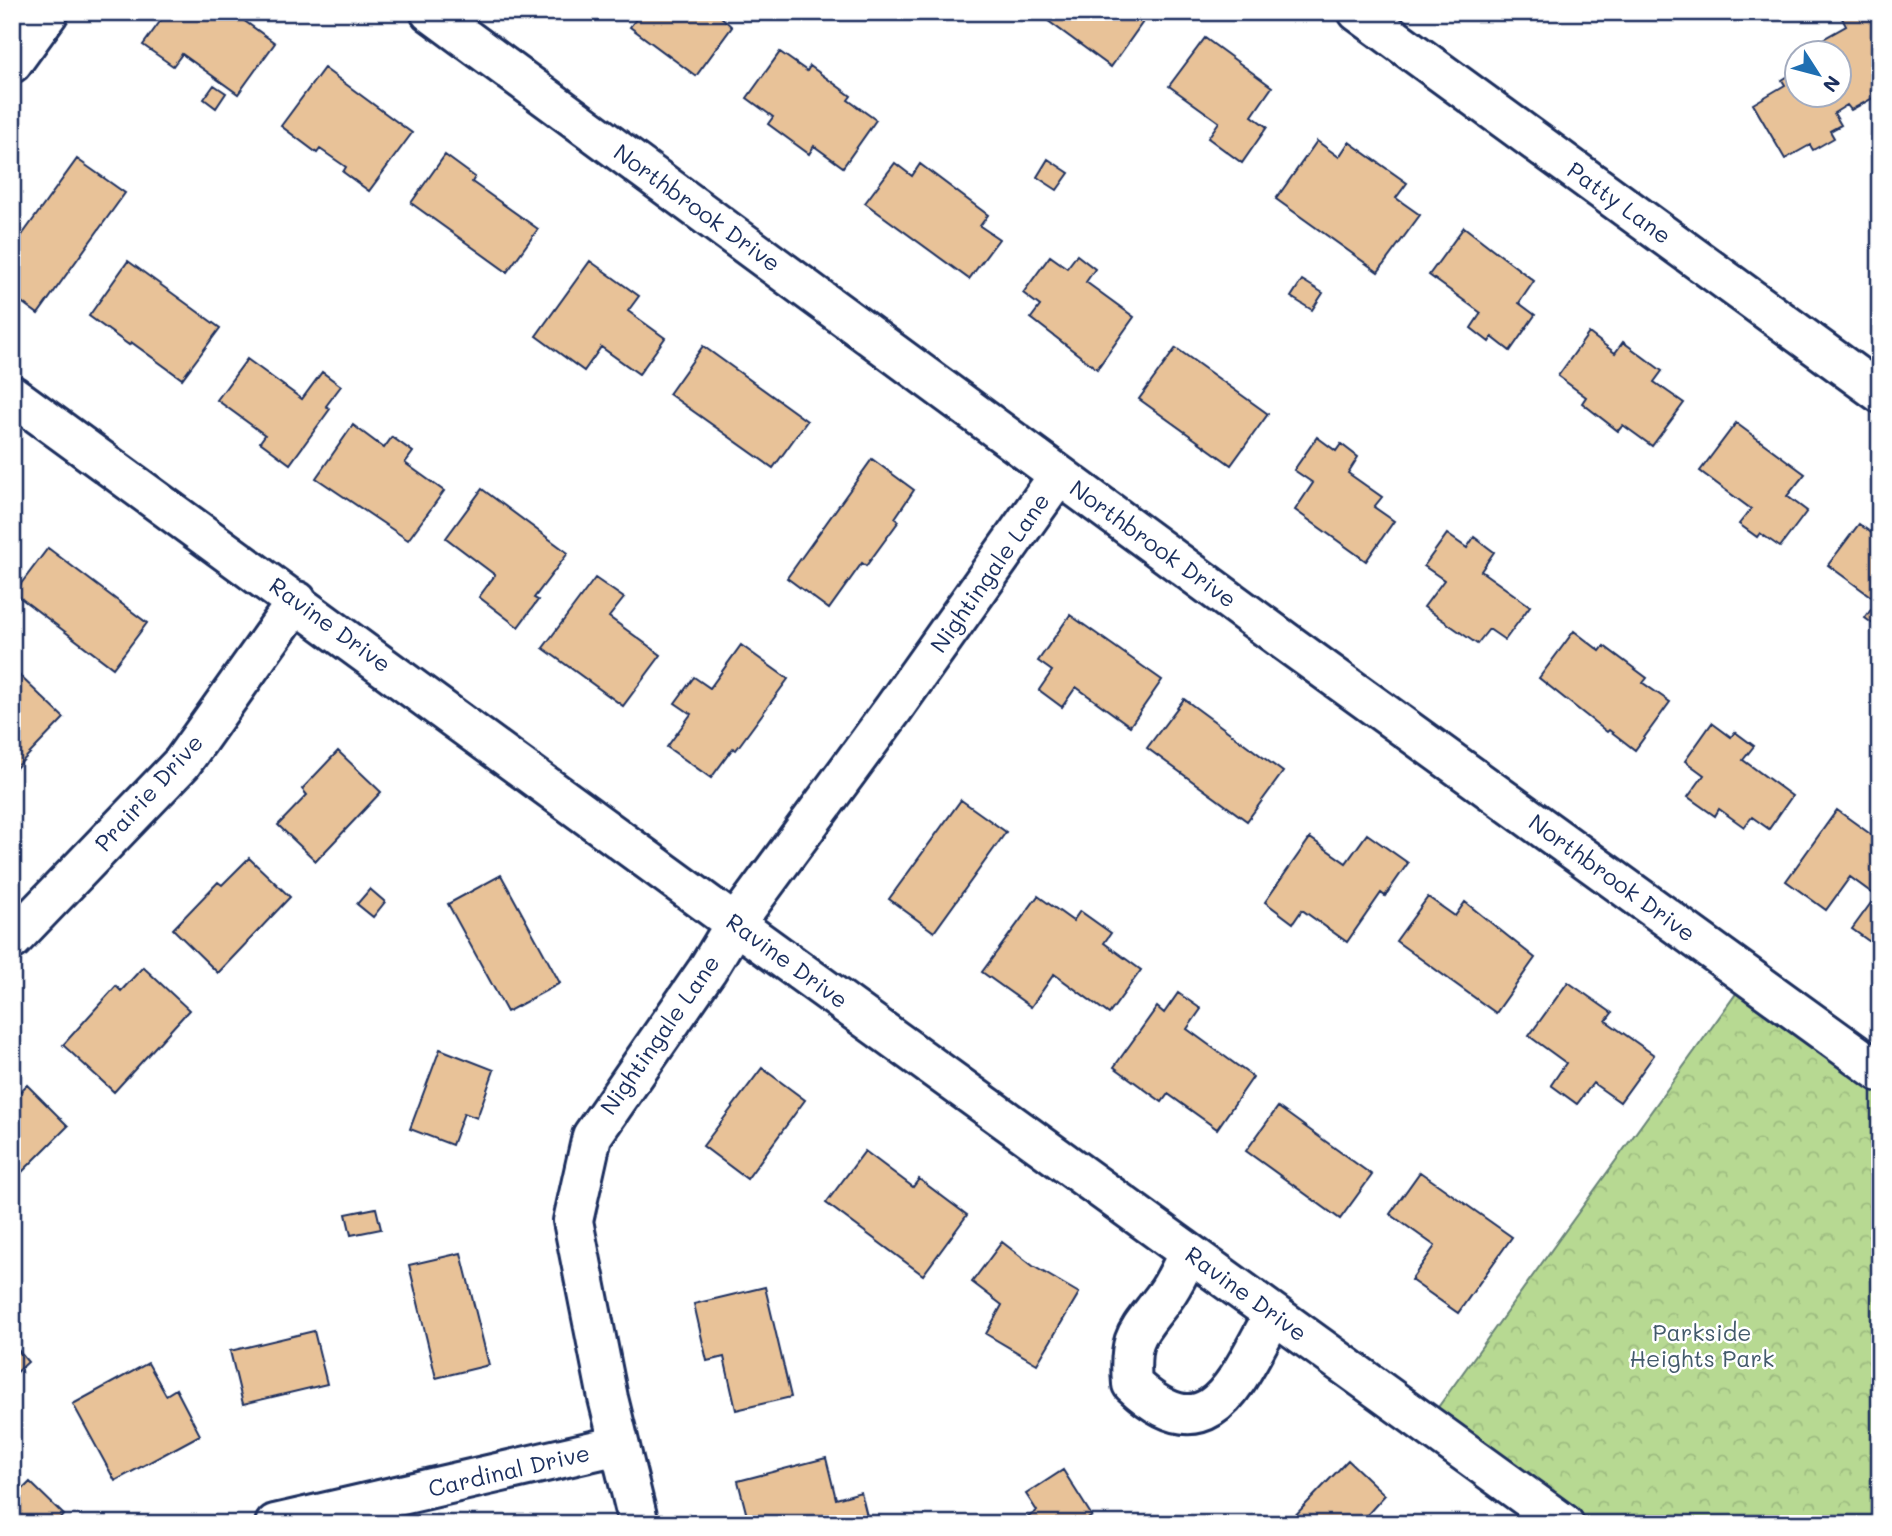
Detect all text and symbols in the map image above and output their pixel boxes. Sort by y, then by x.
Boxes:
north arrow [1784,38,1854,108]
text: N [1818,71,1847,97]
street label: Northbrook Drive [608,137,787,278]
street label: Patty Lane [1562,154,1678,250]
street label: Northbrook Drive [1064,473,1243,614]
street label: Nightingale Lane [923,487,1056,658]
street label: Ravine Drive [264,570,397,678]
street label: Prairie Drive [88,727,209,857]
street label: Northbrook Drive [1523,807,1702,948]
street label: Ravine Drive [721,906,854,1014]
street label: Nightingale Lane [593,949,726,1120]
street label: Ravine Drive [1180,1239,1313,1347]
park label: Parkside Heights Park [1630,1317,1774,1373]
street label: Cardinal Drive [425,1437,592,1503]

